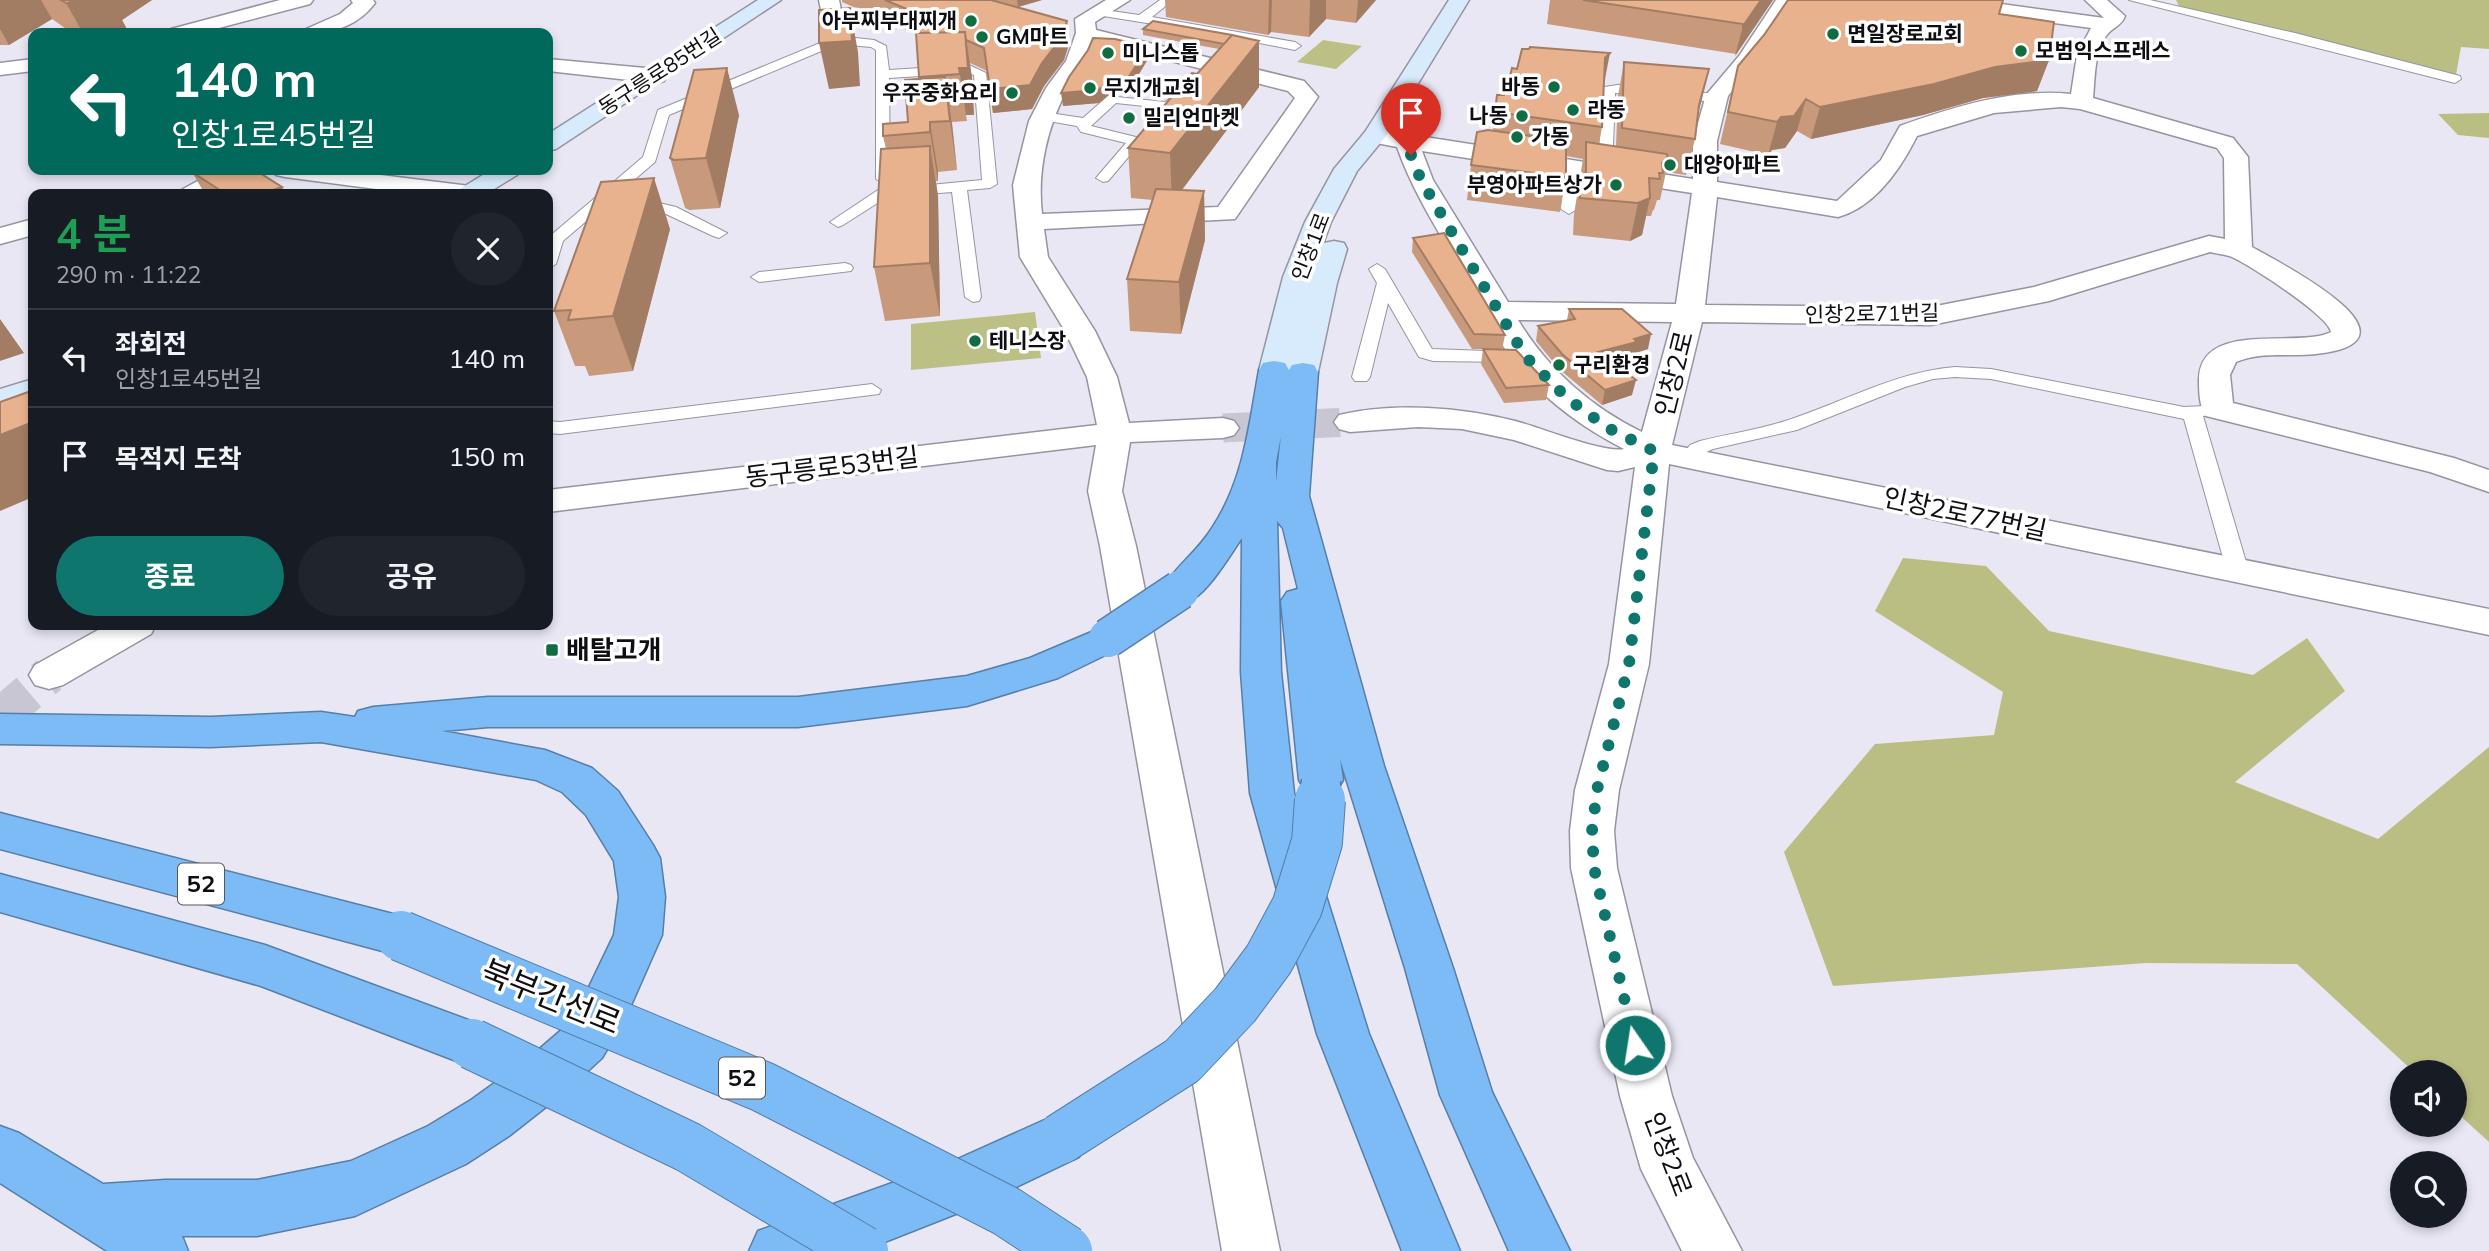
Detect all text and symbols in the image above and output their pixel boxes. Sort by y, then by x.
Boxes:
place label: 아부찌부대찌개 [822,7,957,33]
marker: 아부찌부대찌개 [963,13,979,29]
place label: 면일장로교회 [1847,20,1963,46]
street label: 동구릉로85번길 [593,22,726,120]
place label: GM마트 [996,23,1068,49]
marker: 면일장로교회 [1825,26,1841,42]
marker: GM마트 [974,29,990,45]
place label: 모범익스프레스 [2035,37,2170,63]
place label: 미니스톱 [1122,39,1199,65]
marker: 모범익스프레스 [2013,43,2029,59]
marker: 미니스톱 [1100,45,1116,61]
text: 140 m [171,48,317,109]
icon: left [56,56,147,147]
place label: 바동 [1501,73,1540,99]
place label: 무지개교회 [1104,74,1201,100]
place label: 우주중화요리 [882,79,998,105]
marker: 바동 [1546,79,1562,95]
marker: 무지개교회 [1082,80,1098,96]
pin [1381,83,1441,155]
marker: 우주중화요리 [1004,85,1020,101]
icon: arrive [1392,94,1430,132]
place label: 라동 [1587,96,1626,122]
place label: 나동 [1469,102,1508,128]
marker: 라동 [1565,102,1581,118]
place label: 밀리언마켓 [1143,104,1240,130]
marker: 나동 [1514,108,1530,124]
marker: 밀리언마켓 [1121,110,1137,126]
text: 인창1로45번길 [171,114,376,154]
place label: 가동 [1531,123,1570,149]
marker: 가동 [1509,129,1525,145]
place label: 대양아파트 [1684,151,1781,177]
marker: 대양아파트 [1662,157,1678,173]
place label: 부영아파트상가 [1467,171,1602,197]
marker: 부영아파트상가 [1608,177,1624,193]
text: 4 분 [56,207,131,260]
street label: 인창1로 [1285,209,1335,284]
button: close [451,212,525,286]
text: 290 m · 11:22 [56,260,201,289]
street label: 인창2로71번길 [1805,299,1939,327]
text: 좌회전 [115,327,187,360]
place label: 테니스장 [989,327,1066,353]
street label: 인창2로 [1647,327,1700,420]
marker: 테니스장 [967,333,983,349]
icon: left [56,339,94,377]
text: 140 m [449,342,525,375]
place label: 구리환경 [1573,351,1650,377]
marker: 구리환경 [1551,357,1567,373]
text: 인창1로45번길 [115,364,262,393]
icon: arrive [56,437,94,475]
street label: 동구릉로53번길 [743,439,921,494]
text: 150 m [449,440,525,473]
text: 목적지 도착 [115,442,242,475]
street label: 인창2로77번길 [1880,480,2050,547]
button: 종료 [56,536,284,616]
button: 공유 [298,536,525,616]
place label: 배탈고개 [566,633,662,666]
marker: 배탈고개 [544,642,560,658]
road number: 52 [178,864,224,904]
street label: 북부간선로 [476,950,627,1042]
position arrow [1598,1008,1672,1082]
road number: 52 [719,1058,765,1098]
map controls [2390,1060,2467,1228]
button: sound [2390,1060,2467,1137]
street label: 인창2로 [1637,1107,1700,1201]
button: search [2390,1151,2467,1228]

